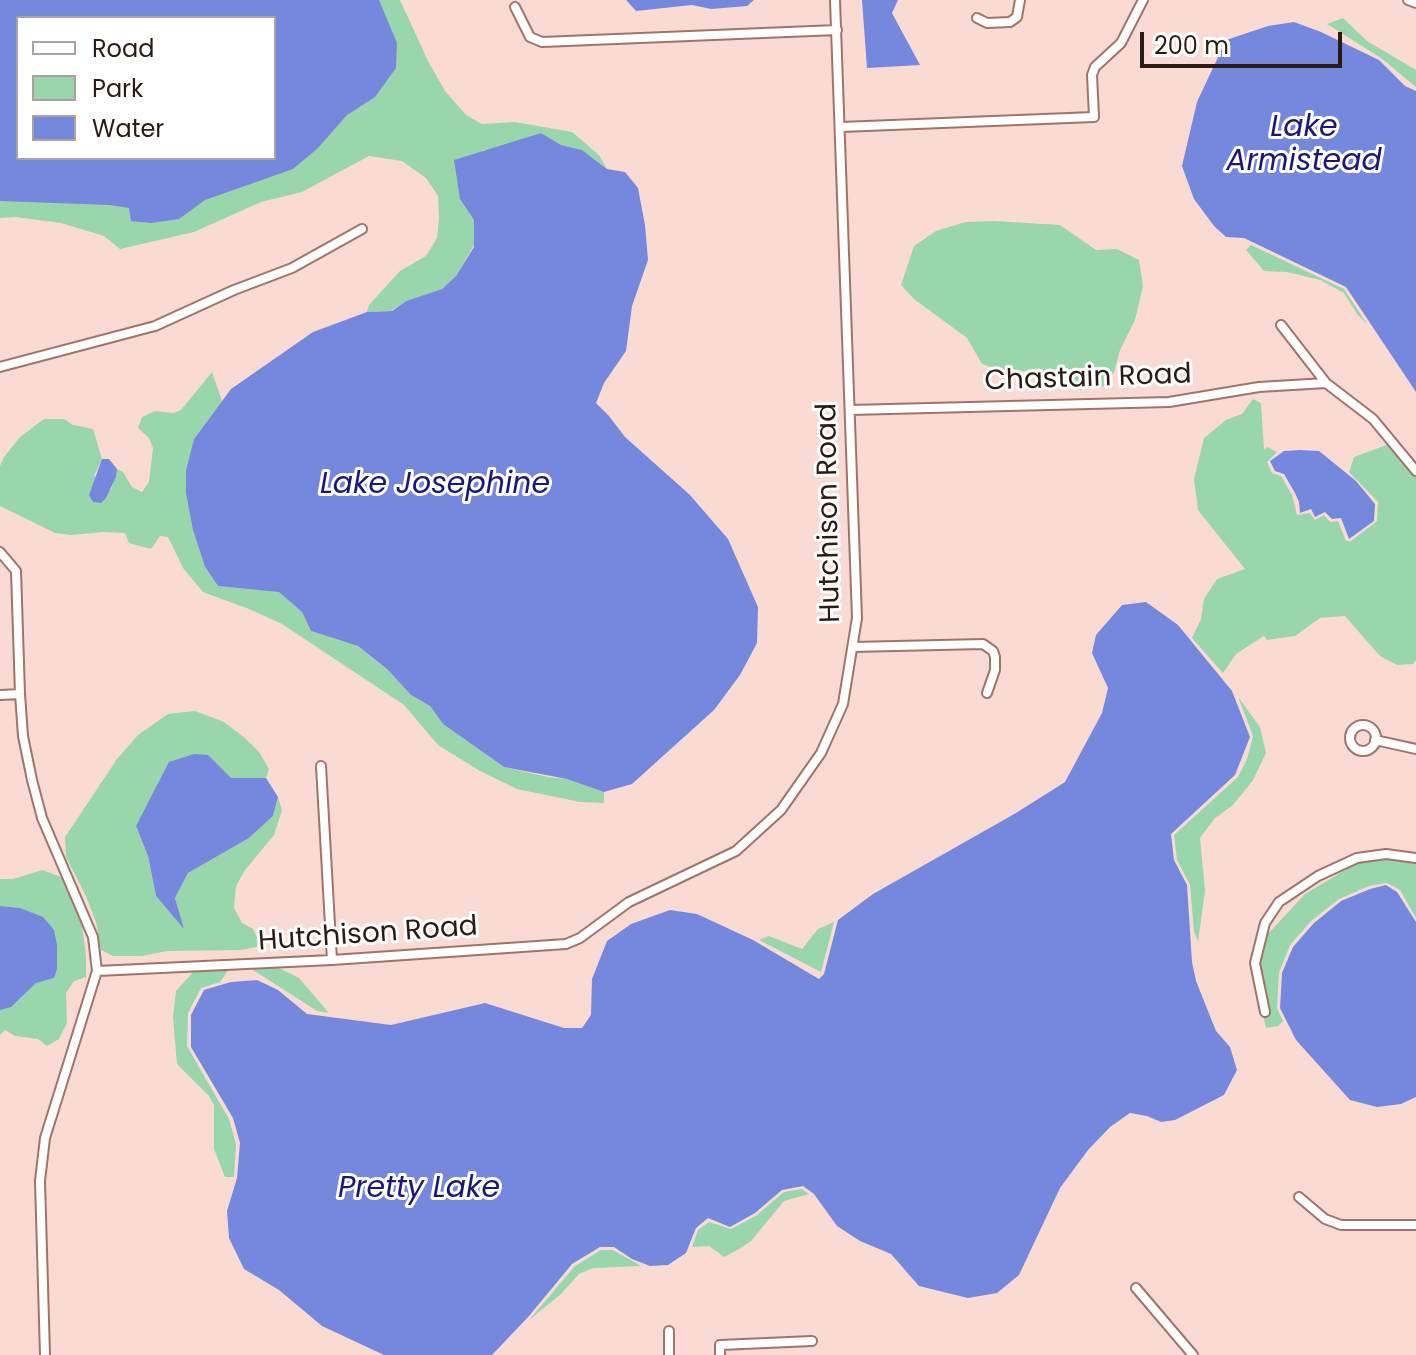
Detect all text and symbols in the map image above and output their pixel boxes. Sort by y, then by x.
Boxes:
legend [16,16,276,160]
scale bar [1144,16,1346,66]
text: 200 m [1154,29,1229,62]
text: Road [92,32,154,65]
text: Park [92,72,143,105]
water label: Lake Armistead [1226,110,1382,180]
text: Water [92,112,164,145]
street label: Chastain Road [984,359,1192,399]
street label: Hutchison Road [811,403,849,623]
water label: Lake Josephine [320,467,550,503]
street label: Hutchison Road [257,911,479,959]
water label: Pretty Lake [338,1171,500,1207]

